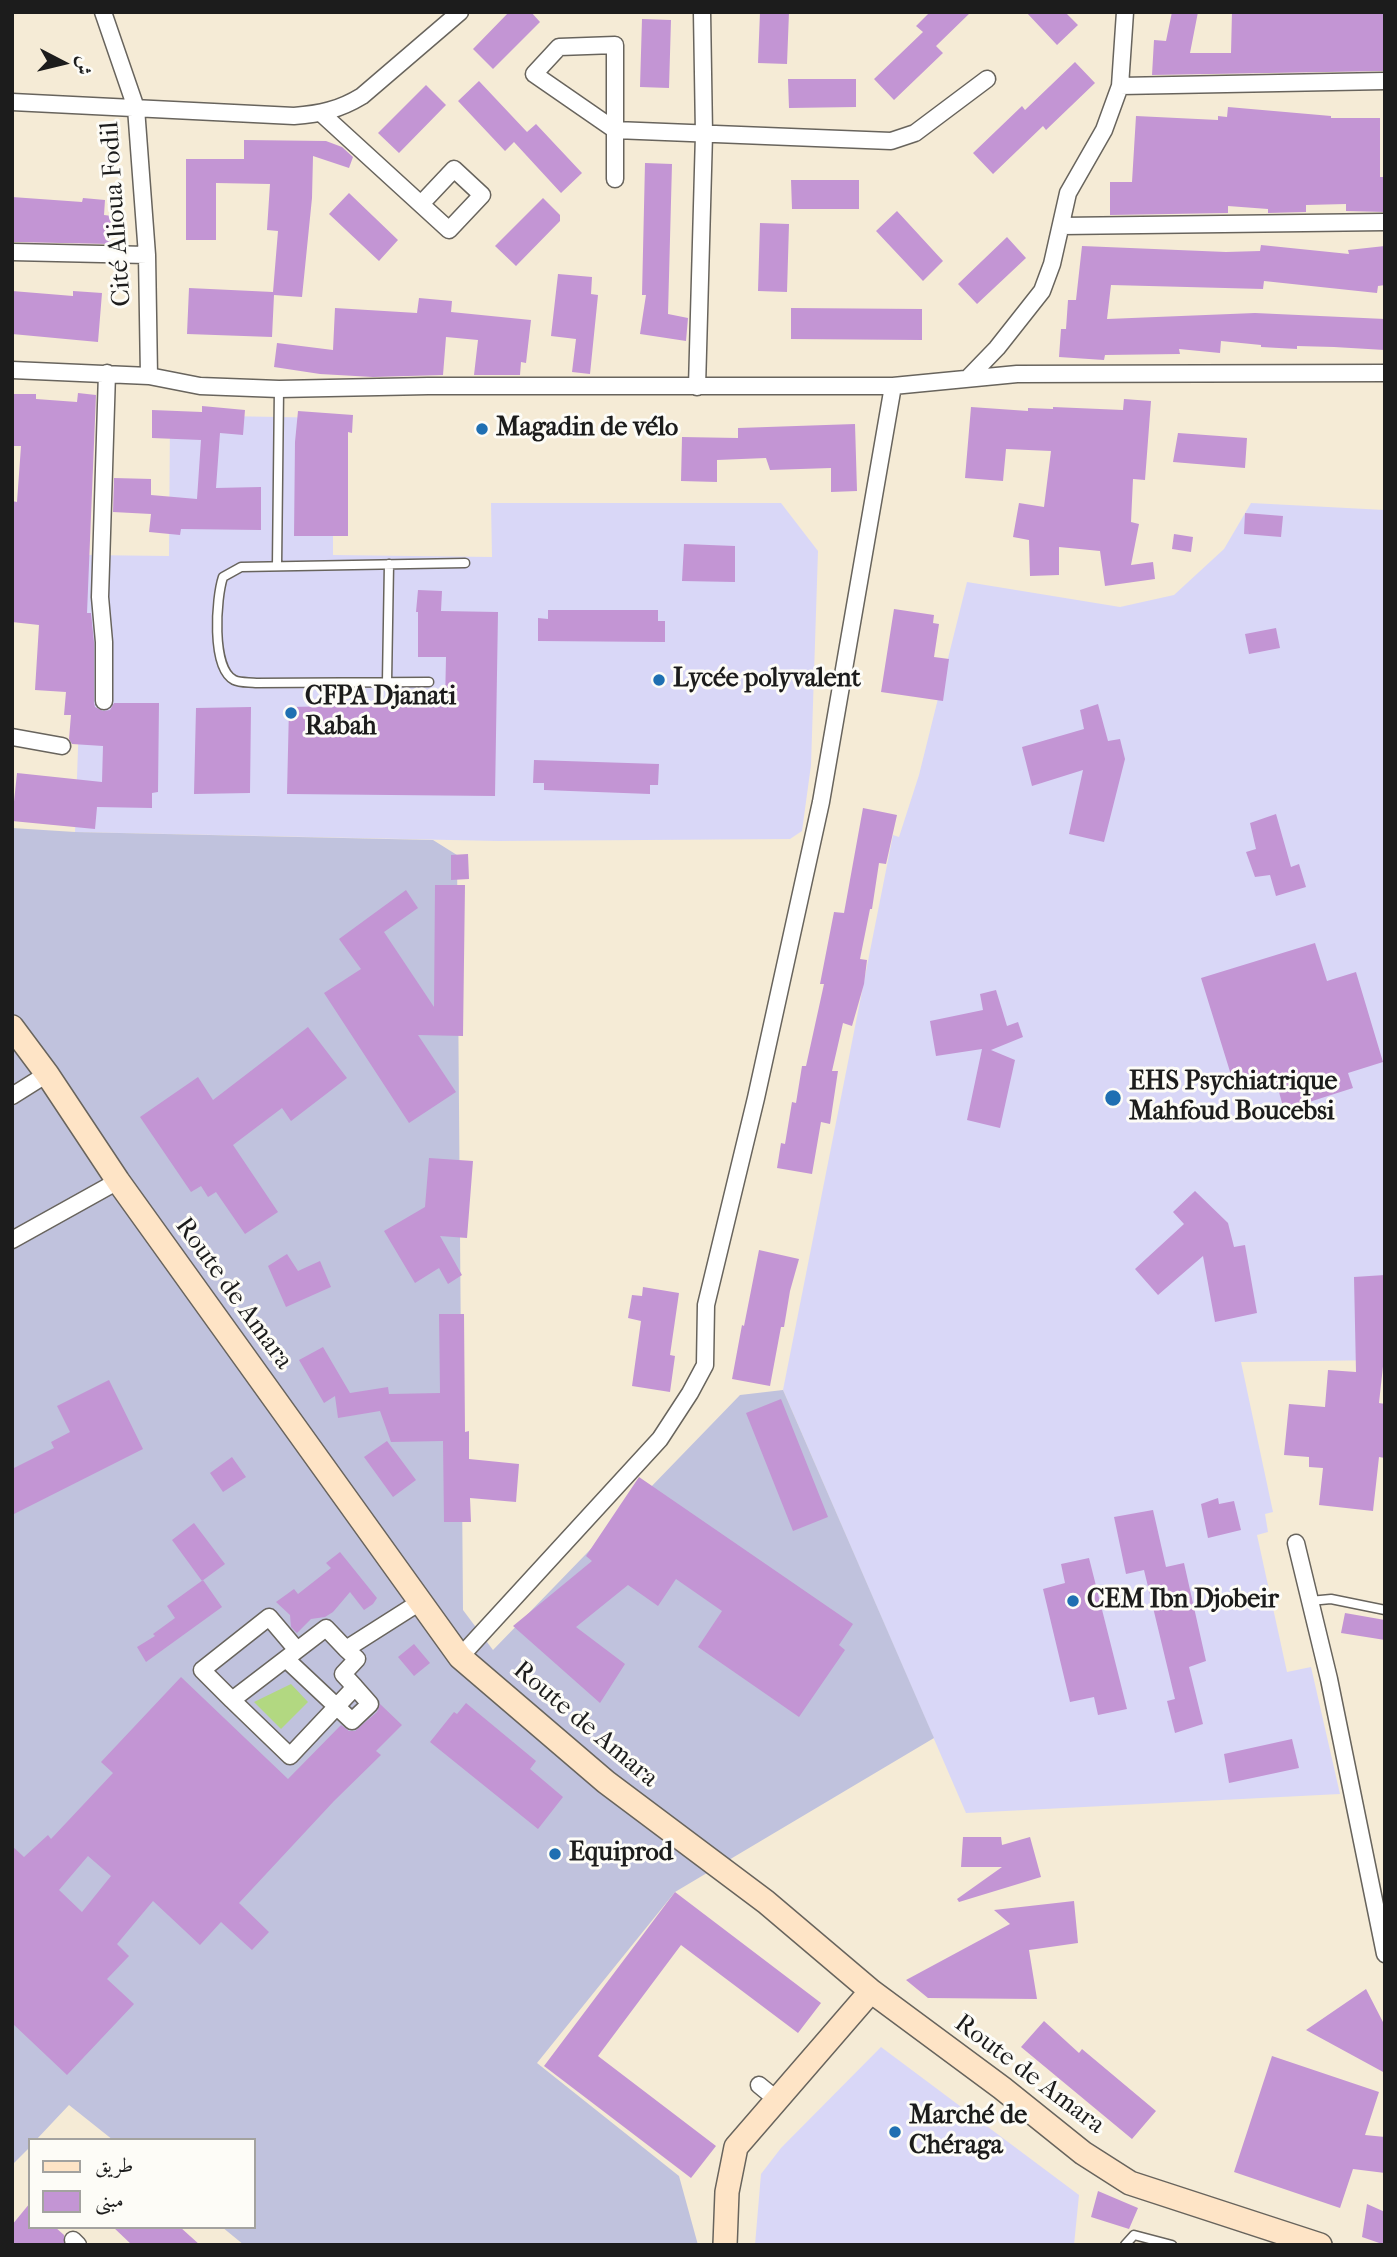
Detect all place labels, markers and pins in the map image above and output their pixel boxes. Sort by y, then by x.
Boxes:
place label: Magadin de vélo [496,413,678,445]
marker: Magadin de vélo [474,421,490,437]
place label: Lycée polyvalent [673,664,861,696]
marker: Lycée polyvalent [651,672,667,688]
place label: CFPA Djanati Rabah [305,682,456,744]
marker: CFPA Djanati Rabah [283,705,299,721]
place label: EHS Psychiatrique Mahfoud Boucebsi [1129,1067,1337,1128]
marker: EHS Psychiatrique Mahfoud Boucebsi [1103,1088,1123,1108]
place label: CEM Ibn Djobeir [1087,1585,1279,1617]
marker: CEM Ibn Djobeir [1065,1593,1081,1609]
place label: Equiprod [569,1838,673,1870]
marker: Equiprod [547,1846,563,1862]
place label: Marché de Chéraga [909,2101,1027,2162]
marker: Marché de Chéraga [887,2124,903,2140]

